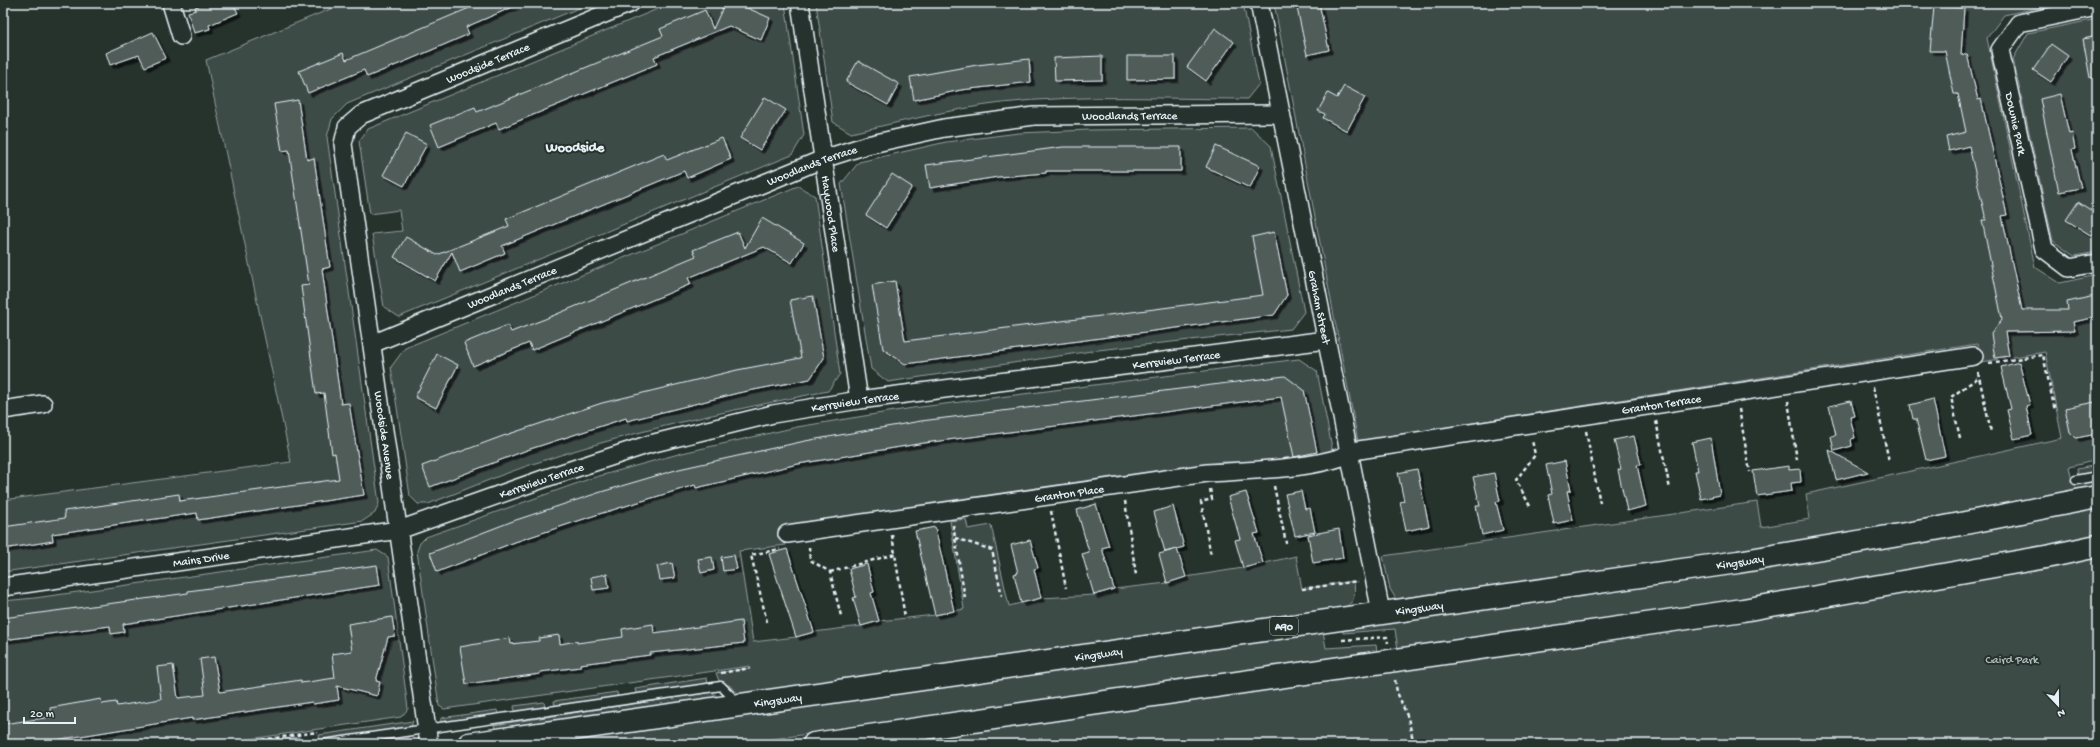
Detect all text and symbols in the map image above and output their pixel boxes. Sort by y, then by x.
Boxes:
street label: Woodside Terrace [444,41,533,88]
street label: Downie Park [2000,90,2028,158]
street label: Woodlands Terrace [1082,110,1178,125]
district label: Woodside [545,140,605,157]
street label: Woodlands Terrace [765,143,860,190]
street label: Haywood Place [817,175,842,254]
street label: Woodlands Terrace [466,264,560,313]
street label: Graham Street [1304,269,1332,347]
street label: Kerrsview Terrace [1132,349,1222,374]
street label: Woodside Avenue [370,390,396,481]
street label: Kerrsview Terrace [811,390,901,417]
street label: Granton Terrace [1621,393,1703,419]
street label: Kerrsview Terrace [498,461,587,503]
street label: Granton Place [1034,483,1106,507]
street label: Mains Drive [172,549,231,571]
street label: Kingsway [1715,553,1765,574]
street label: Kingsway [1395,599,1444,620]
road number: A90 [1270,617,1298,635]
street label: Kingsway [1074,645,1124,666]
park label: Caird Park [1986,654,2040,668]
north arrow [2038,685,2078,725]
street label: Kingsway [753,691,803,712]
scale bar [24,699,75,725]
text: N [2055,706,2067,719]
text: 20 m [30,708,55,722]

